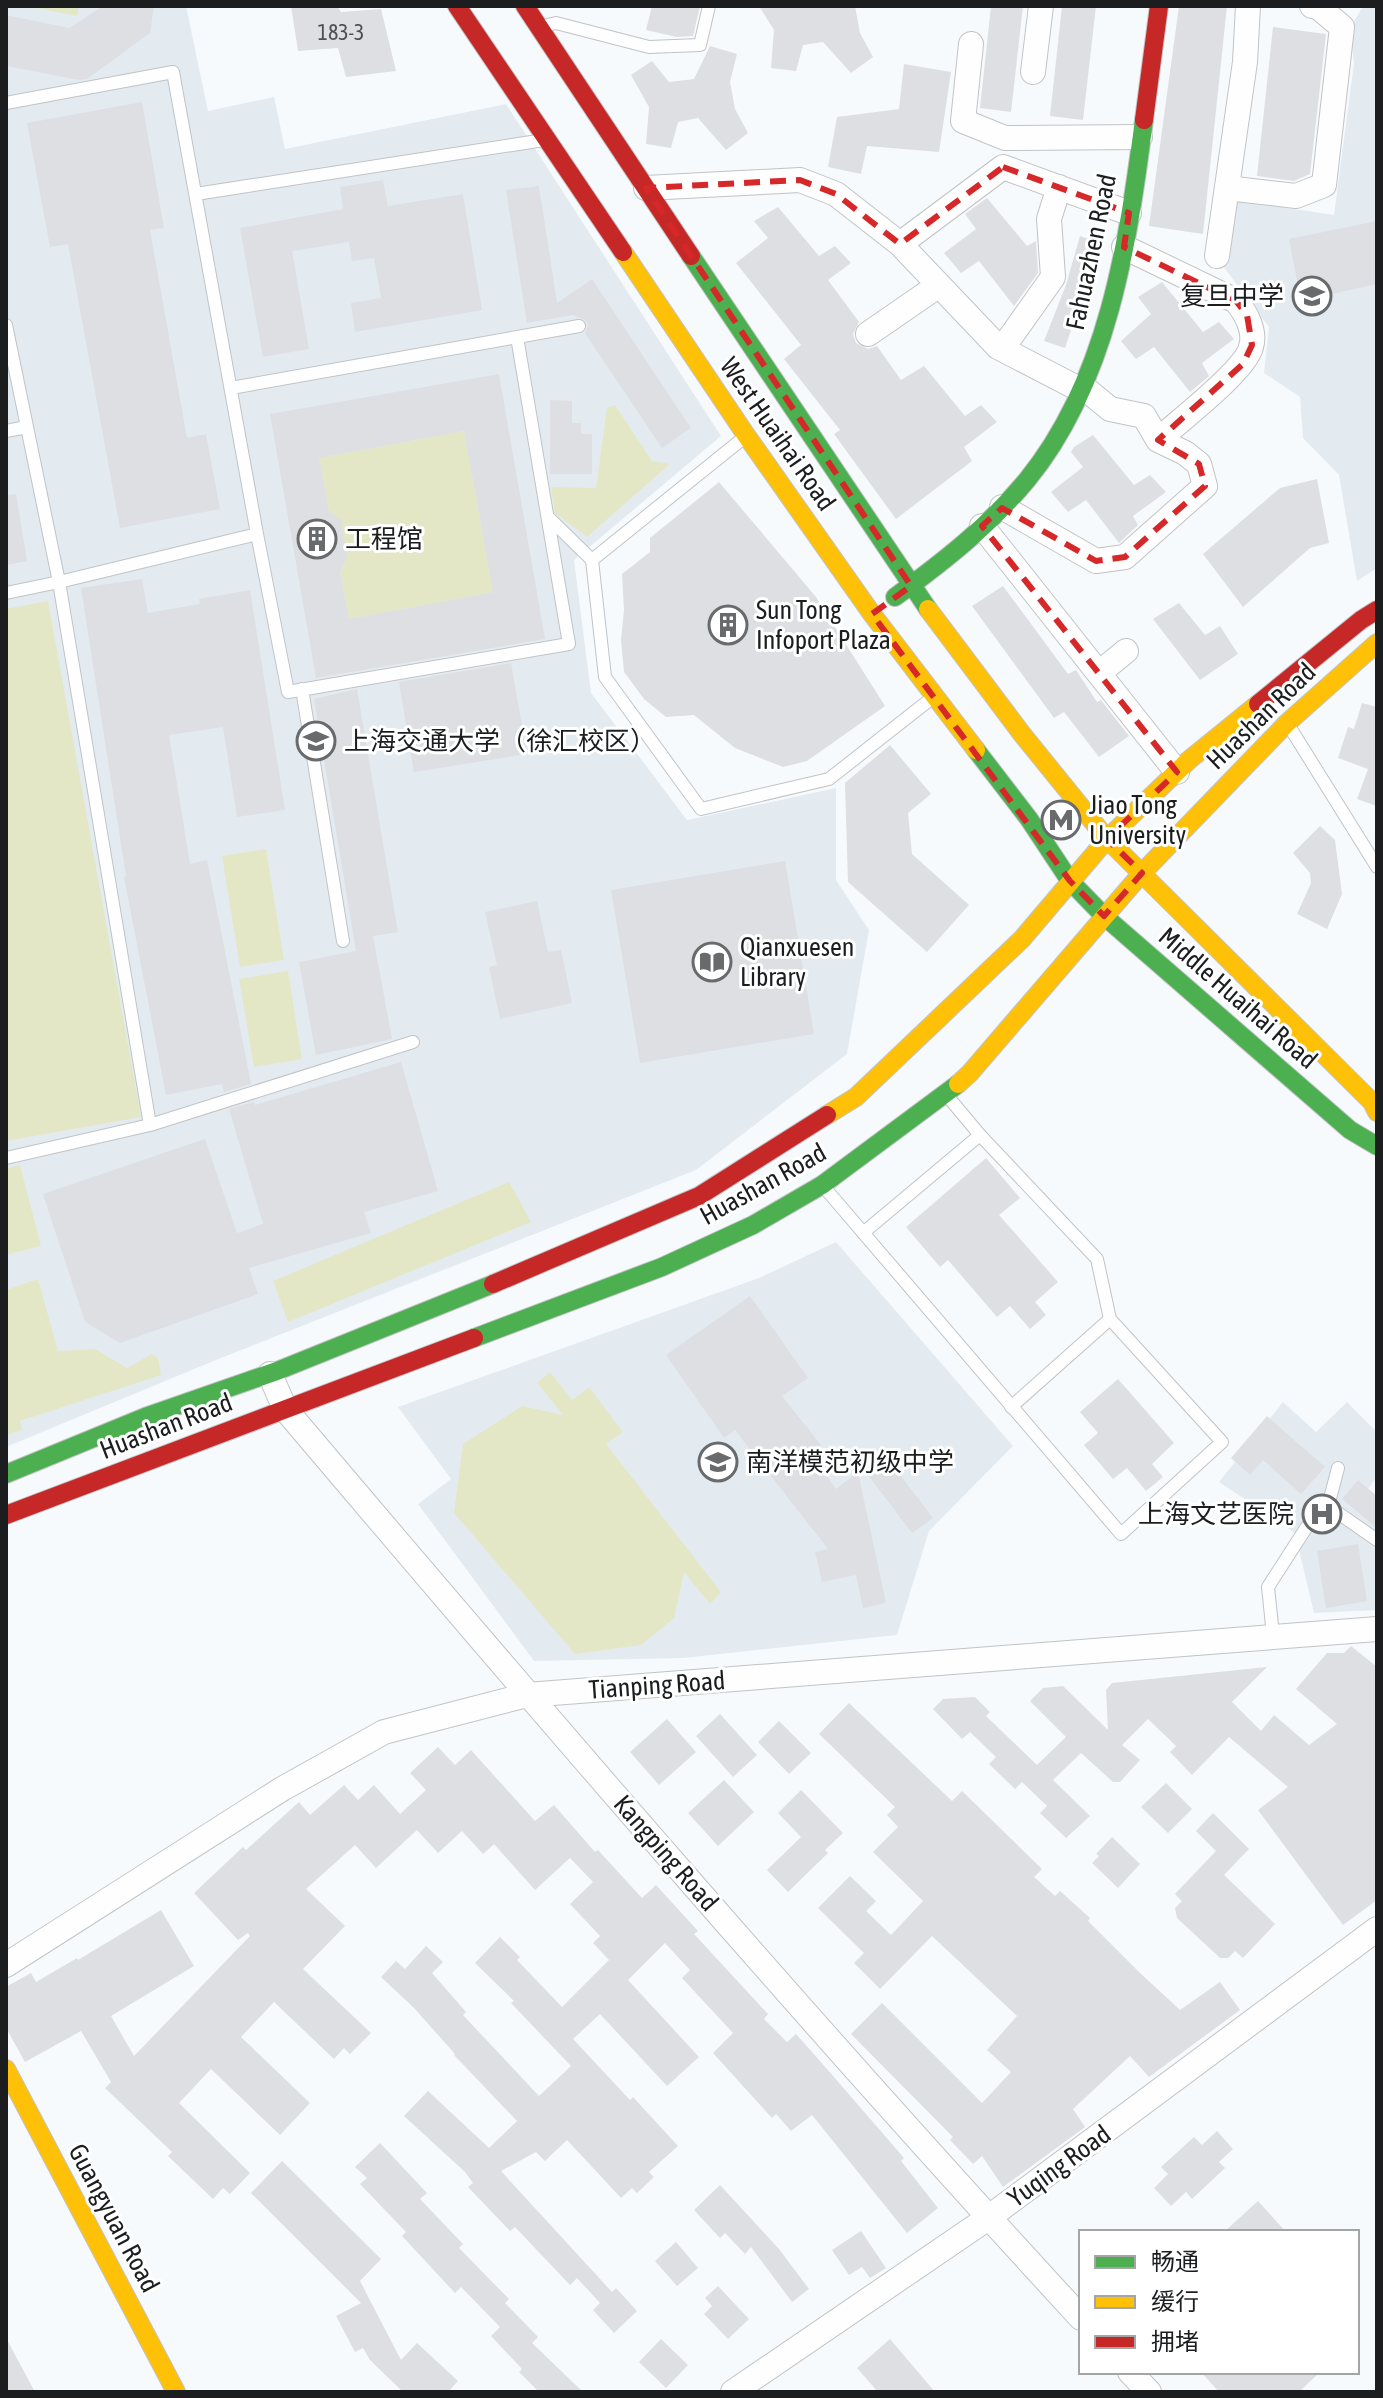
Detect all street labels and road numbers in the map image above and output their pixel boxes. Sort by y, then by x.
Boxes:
street label: Fahuazhen Road [1060,171,1122,333]
street label: West Huaihai Road [714,352,842,516]
street label: Huashan Road [1200,657,1322,775]
street label: Middle Huaihai Road [1153,921,1323,1075]
street label: Huashan Road [695,1137,831,1231]
street label: Huashan Road [96,1387,236,1465]
street label: Tianping Road [588,1665,726,1705]
street label: Kangping Road [608,1789,724,1917]
street label: Yuqing Road [1002,2119,1116,2213]
street label: Guangyuan Road [62,2139,166,2297]

